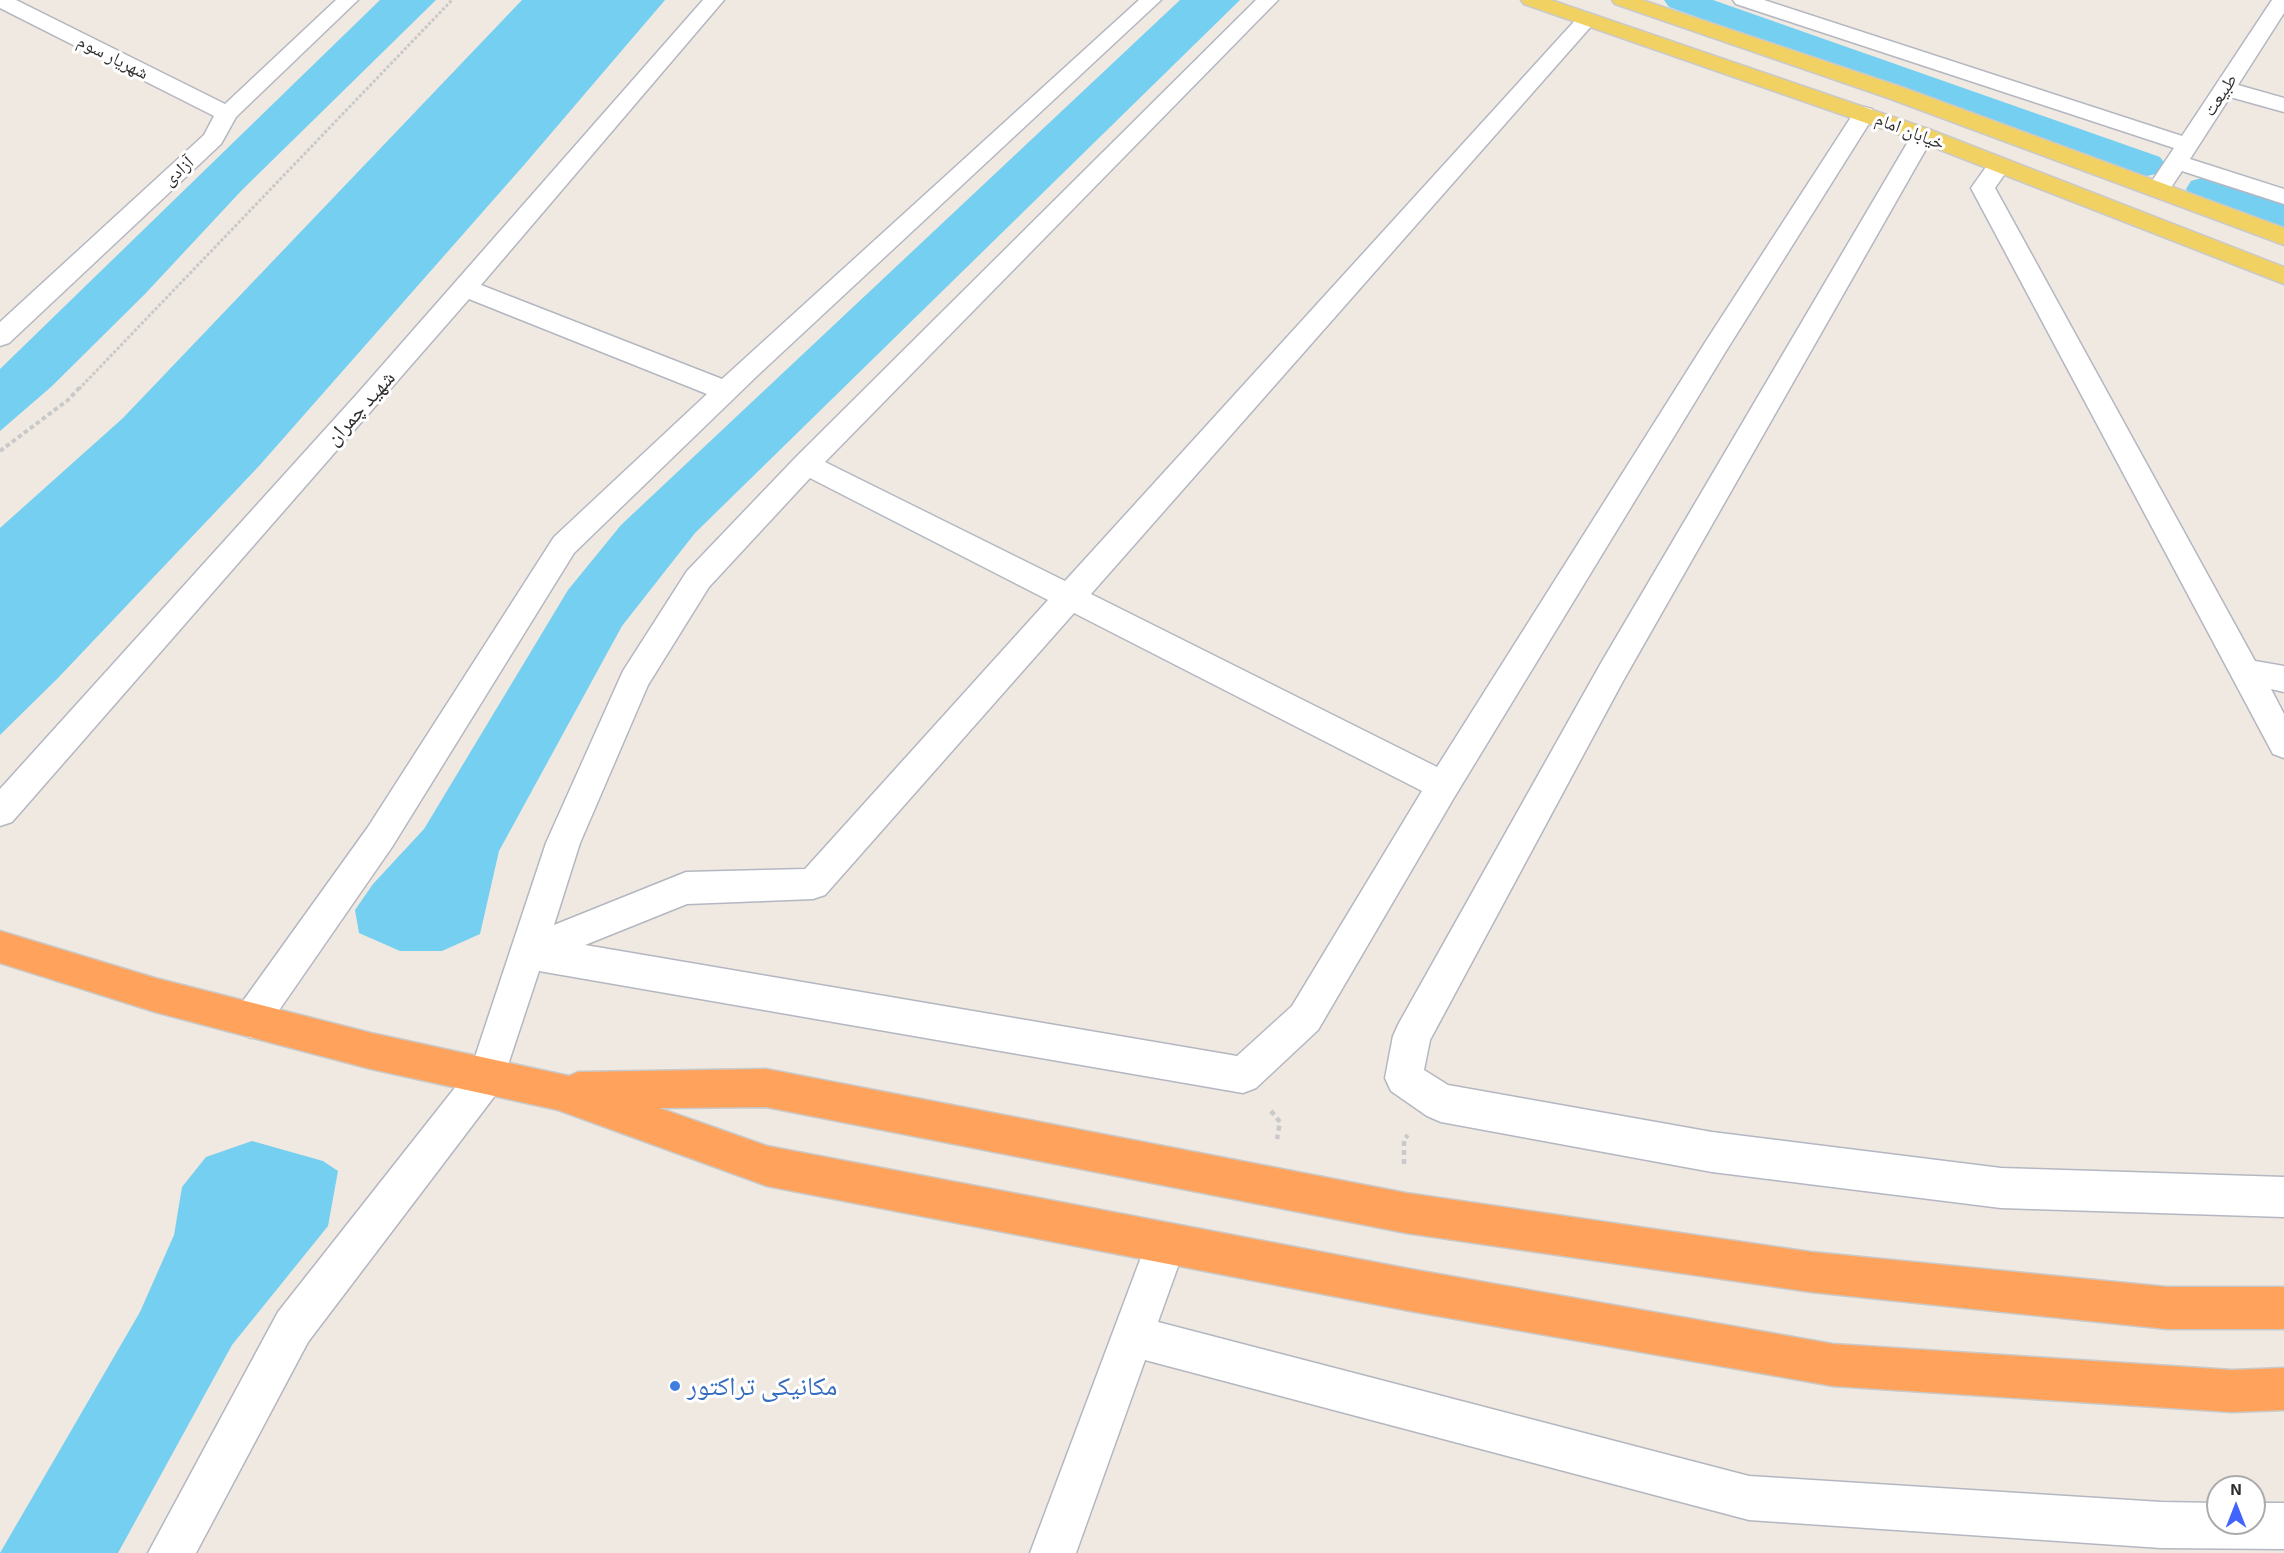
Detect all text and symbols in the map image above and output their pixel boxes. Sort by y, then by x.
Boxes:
street label: شهریار سوم [74,30,152,84]
street label: طبیعت [2198,70,2242,120]
street label: خیابان امام [1872,108,1948,154]
street label: آزادی [158,152,198,190]
street label: شهید چمران [320,365,400,451]
place label: مکانیکی تراکتور [687,1370,837,1402]
marker: مکانیکی تراکتور [668,1379,682,1393]
north arrow [2206,1475,2266,1535]
text: N [2230,1479,2242,1498]

